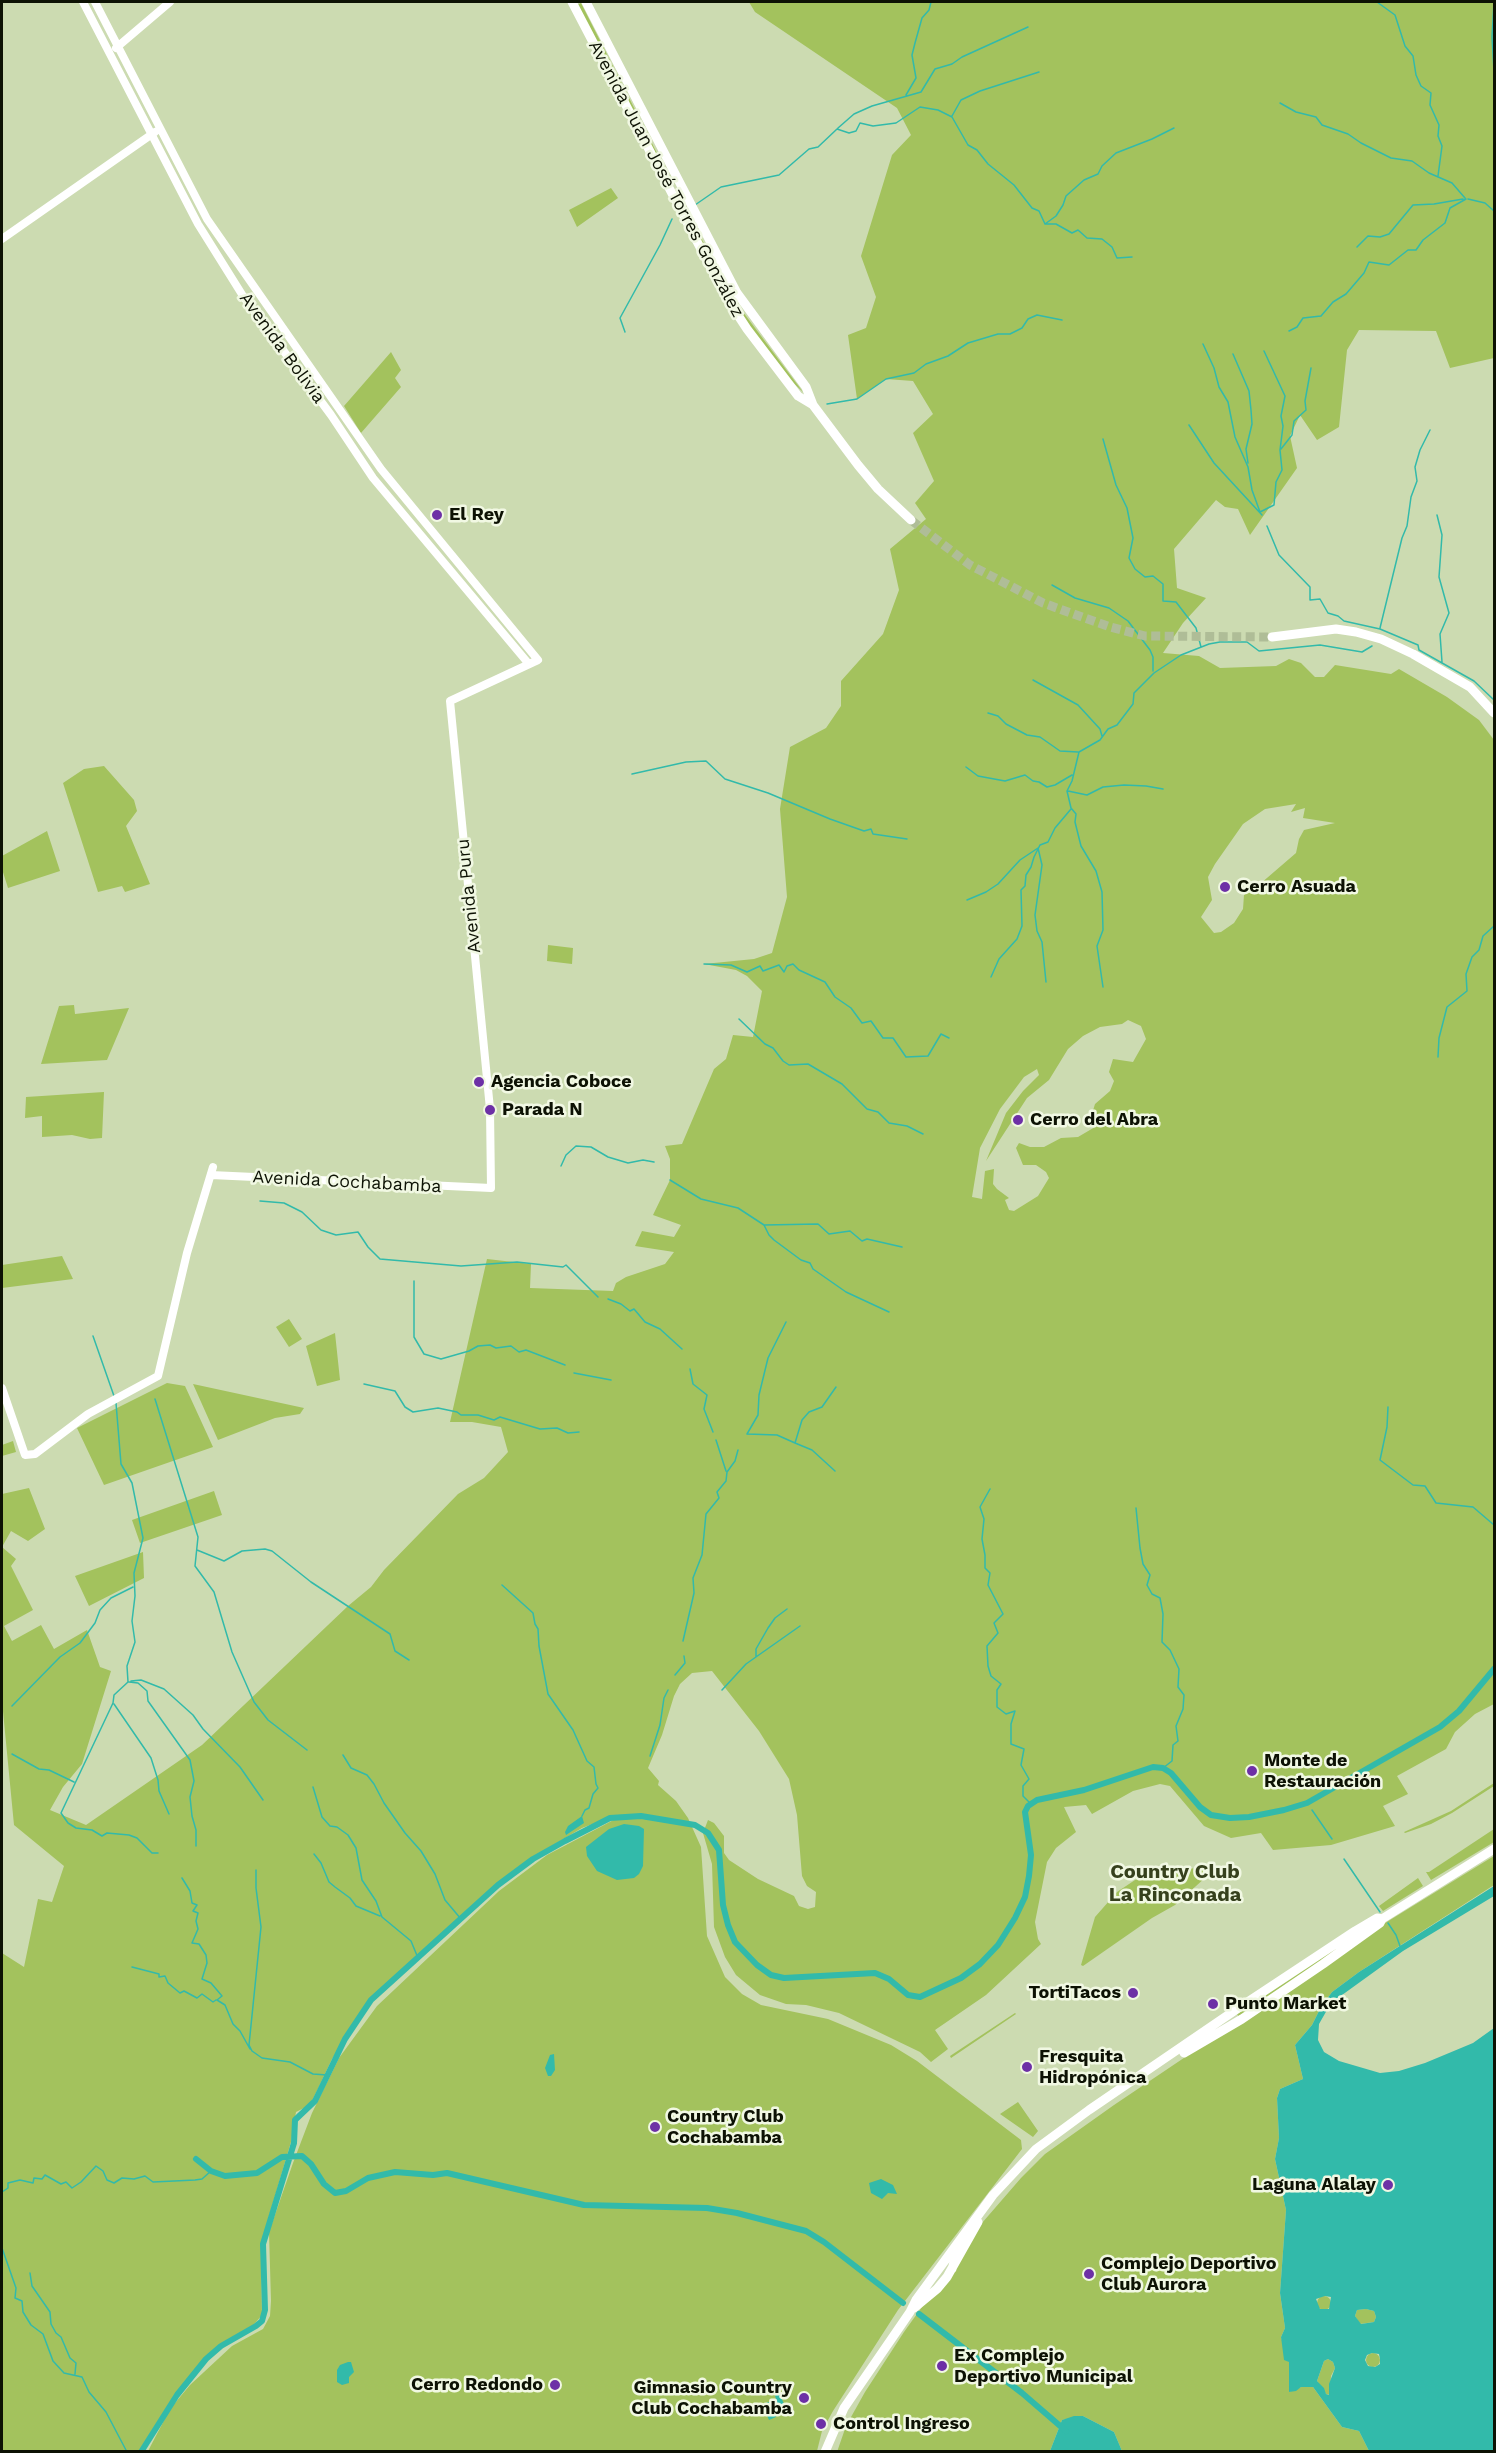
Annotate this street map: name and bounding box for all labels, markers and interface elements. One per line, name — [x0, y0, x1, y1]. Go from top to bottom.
street label: Avenida Juan José Torres González — [584, 37, 748, 321]
street label: Avenida Bolivia — [235, 288, 329, 408]
place label: El Rey — [449, 504, 504, 526]
marker: El Rey — [430, 508, 444, 522]
street label: Avenida Puru — [452, 838, 486, 954]
place label: Cerro Asuada — [1237, 876, 1356, 898]
marker: Cerro Asuada — [1218, 880, 1232, 894]
place label: Agencia Coboce — [491, 1071, 632, 1093]
marker: Agencia Coboce — [472, 1075, 486, 1089]
place label: Parada N — [502, 1099, 583, 1121]
marker: Parada N — [483, 1103, 497, 1117]
place label: Cerro del Abra — [1030, 1109, 1158, 1131]
marker: Cerro del Abra — [1011, 1113, 1025, 1127]
street label: Avenida Cochabamba — [252, 1166, 442, 1198]
place label: Monte de Restauración — [1264, 1750, 1381, 1792]
marker: Monte de Restauración — [1245, 1764, 1259, 1778]
district label: Country Club La Rinconada — [1109, 1860, 1241, 1907]
place label: TortiTacos — [1029, 1982, 1121, 2004]
marker: TortiTacos — [1126, 1986, 1140, 2000]
place label: Punto Market — [1225, 1993, 1346, 2015]
marker: Punto Market — [1206, 1997, 1220, 2011]
place label: Fresquita Hidropónica — [1039, 2046, 1146, 2088]
marker: Fresquita Hidropónica — [1020, 2060, 1034, 2074]
place label: Country Club Cochabamba — [667, 2106, 784, 2148]
marker: Country Club Cochabamba — [648, 2120, 662, 2134]
place label: Laguna Alalay — [1252, 2174, 1376, 2196]
marker: Laguna Alalay — [1381, 2178, 1395, 2192]
place label: Complejo Deportivo Club Aurora — [1101, 2253, 1276, 2296]
marker: Complejo Deportivo Club Aurora — [1082, 2267, 1096, 2281]
place label: Ex Complejo Deportivo Municipal — [954, 2345, 1133, 2388]
marker: Ex Complejo Deportivo Municipal — [935, 2359, 949, 2373]
place label: Cerro Redondo — [411, 2374, 543, 2396]
place label: Gimnasio Country Club Cochabamba — [631, 2377, 792, 2420]
marker: Cerro Redondo — [548, 2378, 562, 2392]
marker: Gimnasio Country Club Cochabamba — [797, 2391, 811, 2405]
place label: Control Ingreso — [833, 2413, 970, 2435]
marker: Control Ingreso — [814, 2417, 828, 2431]

